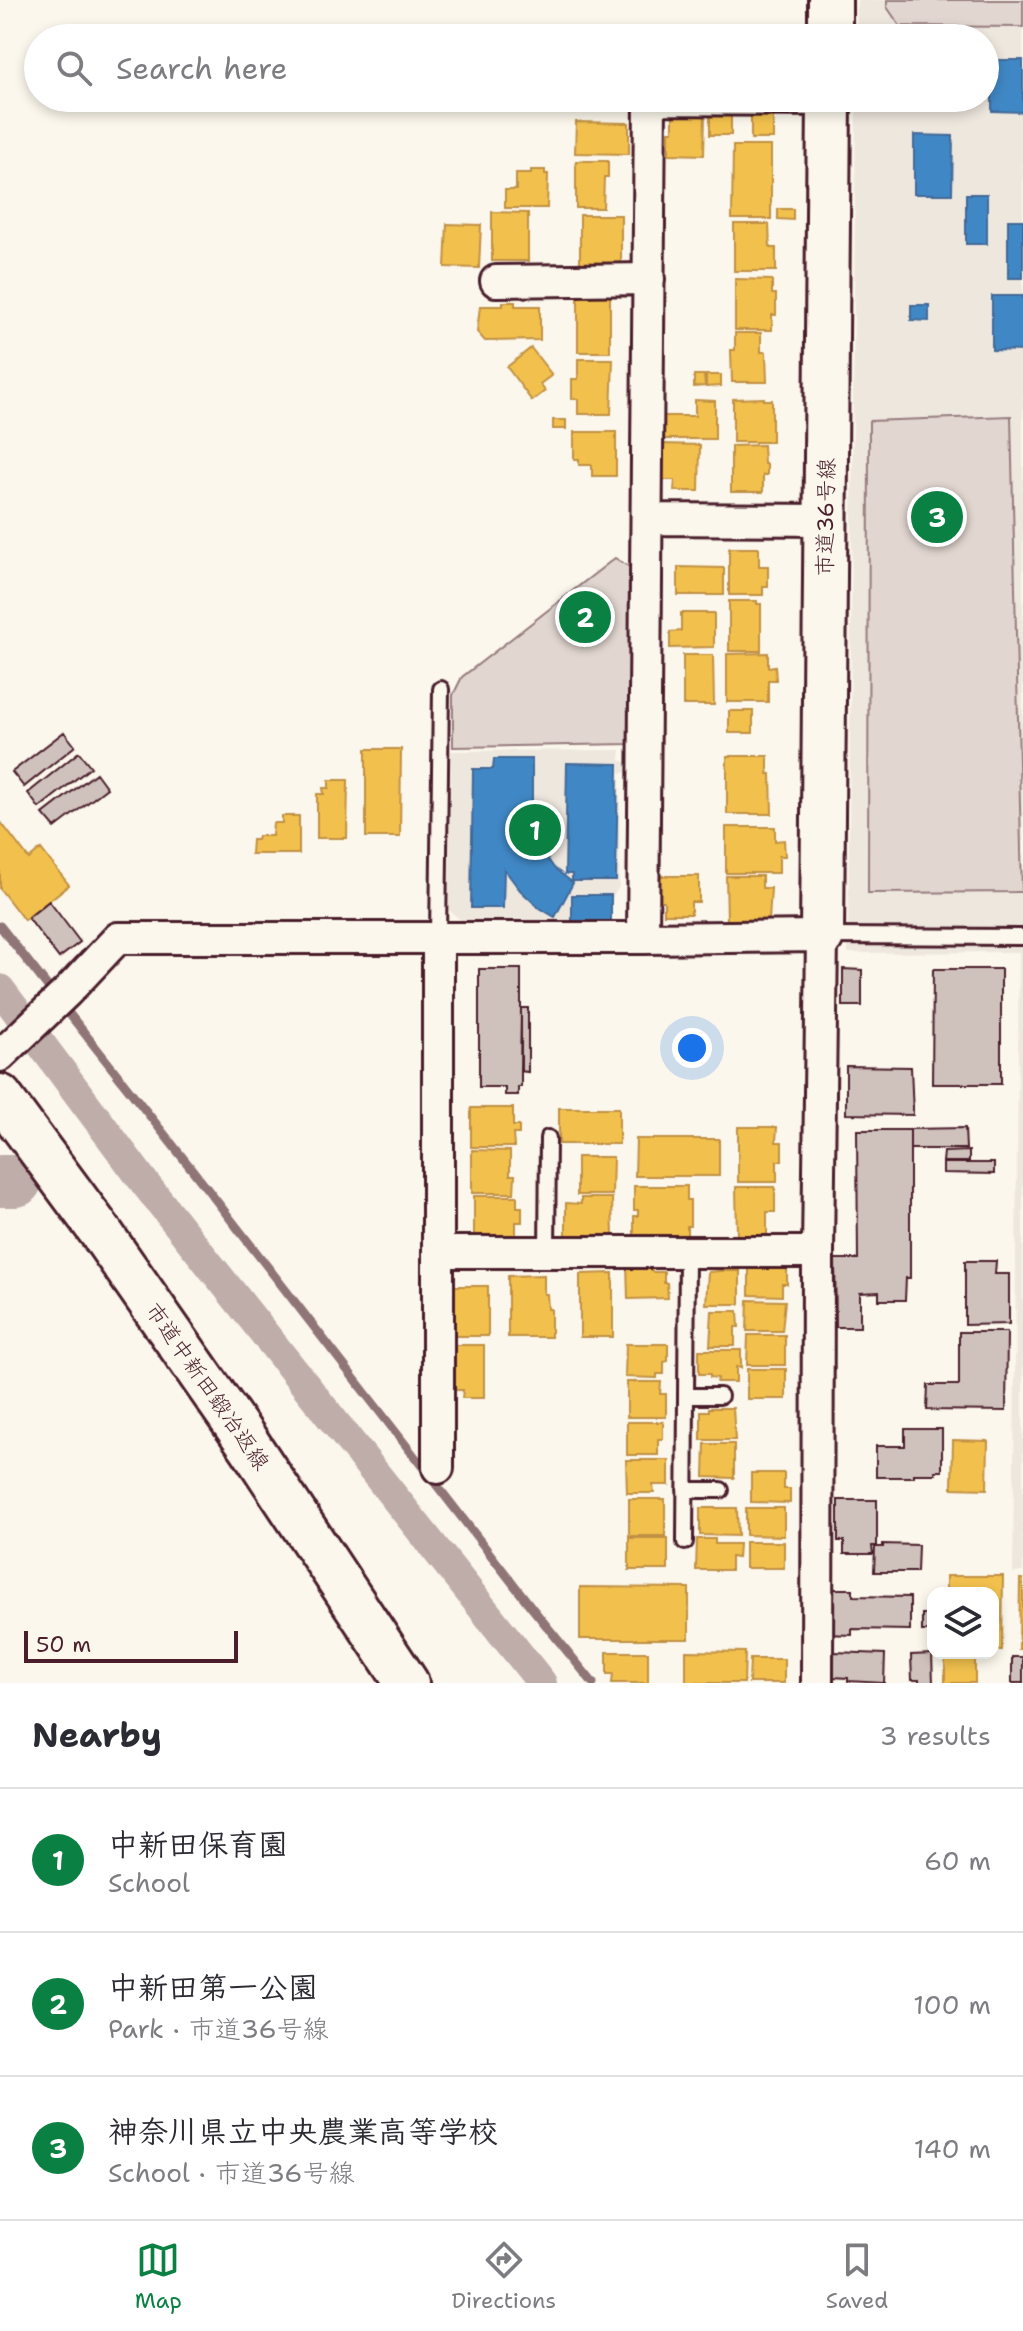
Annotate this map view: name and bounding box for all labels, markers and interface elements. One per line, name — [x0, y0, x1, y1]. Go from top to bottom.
search box — [24, 24, 999, 112]
icon: search — [52, 46, 96, 90]
text: Search here — [116, 48, 287, 89]
street label: 市道36号線 — [810, 458, 841, 576]
pin: 3 — [911, 487, 963, 547]
pin: 2 — [559, 587, 611, 647]
pin: 1 — [509, 800, 561, 860]
your location — [672, 1028, 712, 1068]
street label: 市道中新田鍛冶返線 — [139, 1297, 276, 1476]
map controls — [927, 1587, 999, 1659]
button: layers — [927, 1587, 999, 1659]
scale bar — [24, 1627, 238, 1663]
text: 50 m — [36, 1630, 91, 1659]
text: Nearby — [32, 1712, 162, 1758]
text: 3 results — [879, 1718, 991, 1753]
text: 中新田保育園 — [108, 1824, 288, 1865]
text: 1 — [52, 1843, 64, 1878]
text: 60 m — [924, 1843, 991, 1878]
text: School — [108, 1865, 190, 1900]
text: 中新田第一公園 — [108, 1967, 318, 2008]
text: 2 — [49, 1987, 67, 2022]
text: 100 m — [913, 1987, 991, 2022]
text: Park · 市道36号線 — [108, 2011, 329, 2046]
text: 神奈川県立中央農業高等学校 — [108, 2111, 498, 2152]
text: 3 — [49, 2131, 67, 2166]
text: 140 m — [914, 2131, 991, 2166]
text: School · 市道36号線 — [108, 2155, 355, 2190]
tab: Map — [135, 2238, 182, 2315]
tab: Directions — [451, 2238, 556, 2315]
tab: Saved — [826, 2238, 888, 2315]

